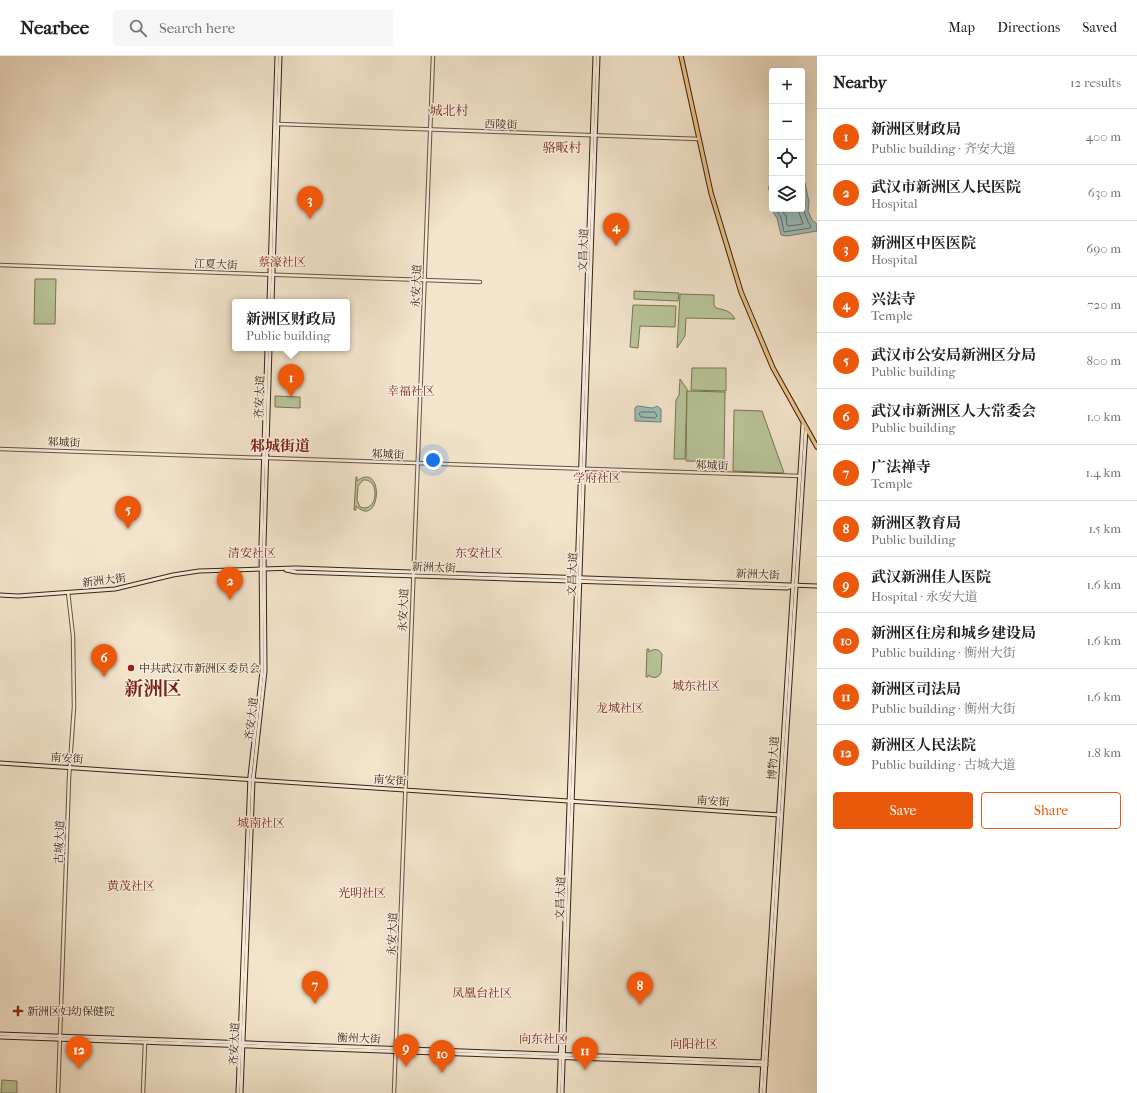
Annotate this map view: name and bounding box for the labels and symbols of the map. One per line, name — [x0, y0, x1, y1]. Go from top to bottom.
district label: 城北村 — [429, 103, 469, 118]
street label: 西陵街 — [484, 117, 518, 132]
district label: 骆畈村 — [542, 140, 582, 155]
pin: 3 — [297, 186, 323, 219]
pin: 4 — [603, 213, 629, 246]
street label: 文昌大道 — [576, 228, 591, 272]
district label: 蔡濠社区 — [258, 255, 306, 269]
street label: 江夏大街 — [194, 257, 238, 272]
street label: 永安大道 — [409, 264, 424, 308]
pin: 1 — [278, 364, 304, 397]
street label: 齐安大道 — [252, 375, 267, 419]
district label: 幸福社区 — [387, 384, 435, 398]
street label: 邾城街 — [47, 435, 81, 450]
district label: 邾城街道 — [250, 437, 310, 455]
street label: 邾城街 — [371, 447, 405, 462]
your location — [423, 450, 443, 470]
street label: 邾城街 — [695, 458, 729, 473]
district label: 学府社区 — [573, 471, 621, 485]
pin: 5 — [115, 496, 141, 529]
district label: 清安社区 — [228, 546, 276, 560]
district label: 东安社区 — [455, 546, 503, 560]
street label: 文昌大道 — [565, 552, 580, 596]
street label: 新洲大街 — [412, 560, 456, 575]
pin: 2 — [217, 567, 243, 600]
street label: 新洲大街 — [736, 567, 780, 582]
street label: 新洲大街 — [81, 571, 127, 590]
street label: 永安大道 — [396, 588, 411, 632]
pin: 6 — [91, 644, 117, 677]
place label: 中共武汉市新洲区委员会 — [139, 662, 260, 675]
marker: 中共武汉市新洲区委员会 — [126, 663, 136, 673]
district label: 新洲区 — [124, 678, 182, 700]
district label: 城东社区 — [672, 679, 720, 693]
street label: 齐安大道 — [242, 696, 261, 742]
district label: 龙城社区 — [596, 701, 644, 715]
street label: 博物大道 — [765, 736, 782, 780]
street label: 南安街 — [50, 751, 84, 766]
street label: 南安街 — [373, 773, 407, 788]
street label: 南安街 — [696, 794, 730, 809]
district label: 城南社区 — [237, 816, 285, 830]
street label: 古城大道 — [52, 820, 67, 864]
street label: 文昌大道 — [553, 876, 568, 920]
district label: 黄茂社区 — [107, 879, 155, 893]
district label: 光明社区 — [338, 886, 386, 900]
street label: 永安大道 — [385, 912, 400, 956]
pin: 7 — [302, 971, 328, 1004]
pin: 8 — [627, 972, 653, 1005]
district label: 凤凰台社区 — [452, 986, 512, 1000]
marker: 新洲区妇幼保健院 — [12, 1005, 24, 1017]
place label: 新洲区妇幼保健院 — [27, 1005, 115, 1018]
street label: 齐安大道 — [227, 1022, 242, 1066]
street label: 衡州大街 — [337, 1031, 381, 1046]
district label: 向东社区 — [519, 1032, 567, 1046]
pin: 9 — [393, 1034, 419, 1067]
pin: 12 — [66, 1036, 92, 1069]
pin: 11 — [572, 1037, 598, 1070]
district label: 向阳社区 — [670, 1037, 718, 1051]
pin: 10 — [429, 1040, 455, 1073]

